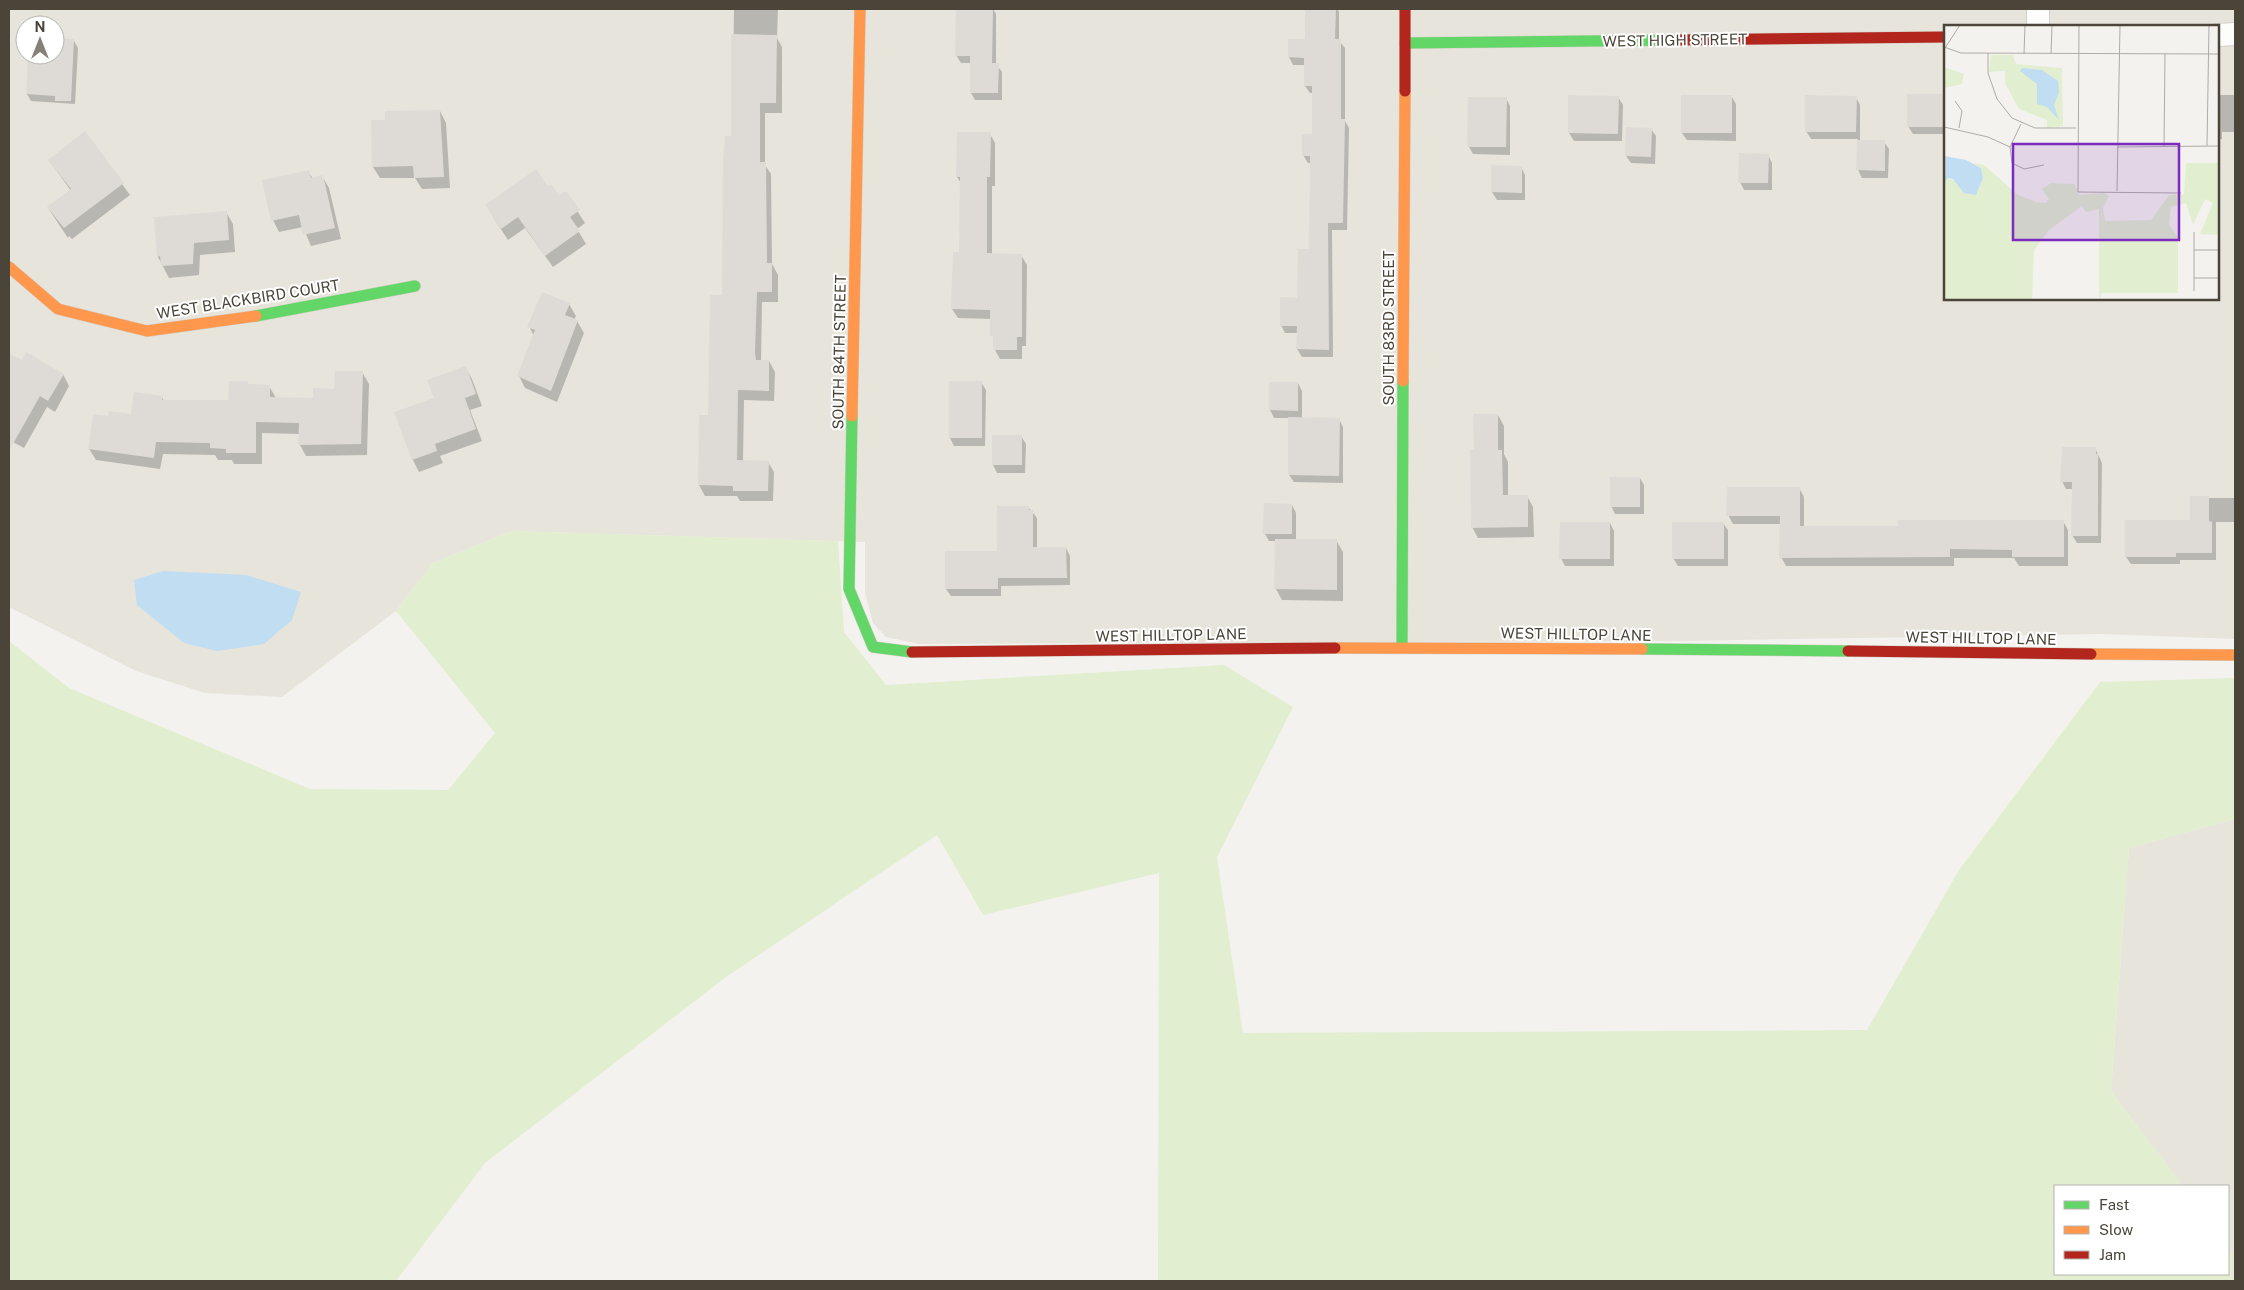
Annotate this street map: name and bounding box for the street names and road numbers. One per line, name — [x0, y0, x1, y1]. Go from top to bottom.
street label: WEST HIGH STREET — [1603, 30, 1748, 50]
street label: SOUTH 83RD STREET — [1380, 250, 1397, 406]
street label: SOUTH 84TH STREET — [829, 274, 849, 430]
street label: WEST BLACKBIRD COURT — [155, 276, 341, 322]
street label: WEST HILLTOP LANE — [1500, 624, 1652, 644]
street label: WEST HILLTOP LANE — [1095, 625, 1247, 645]
street label: WEST HILLTOP LANE — [1905, 628, 2057, 648]

